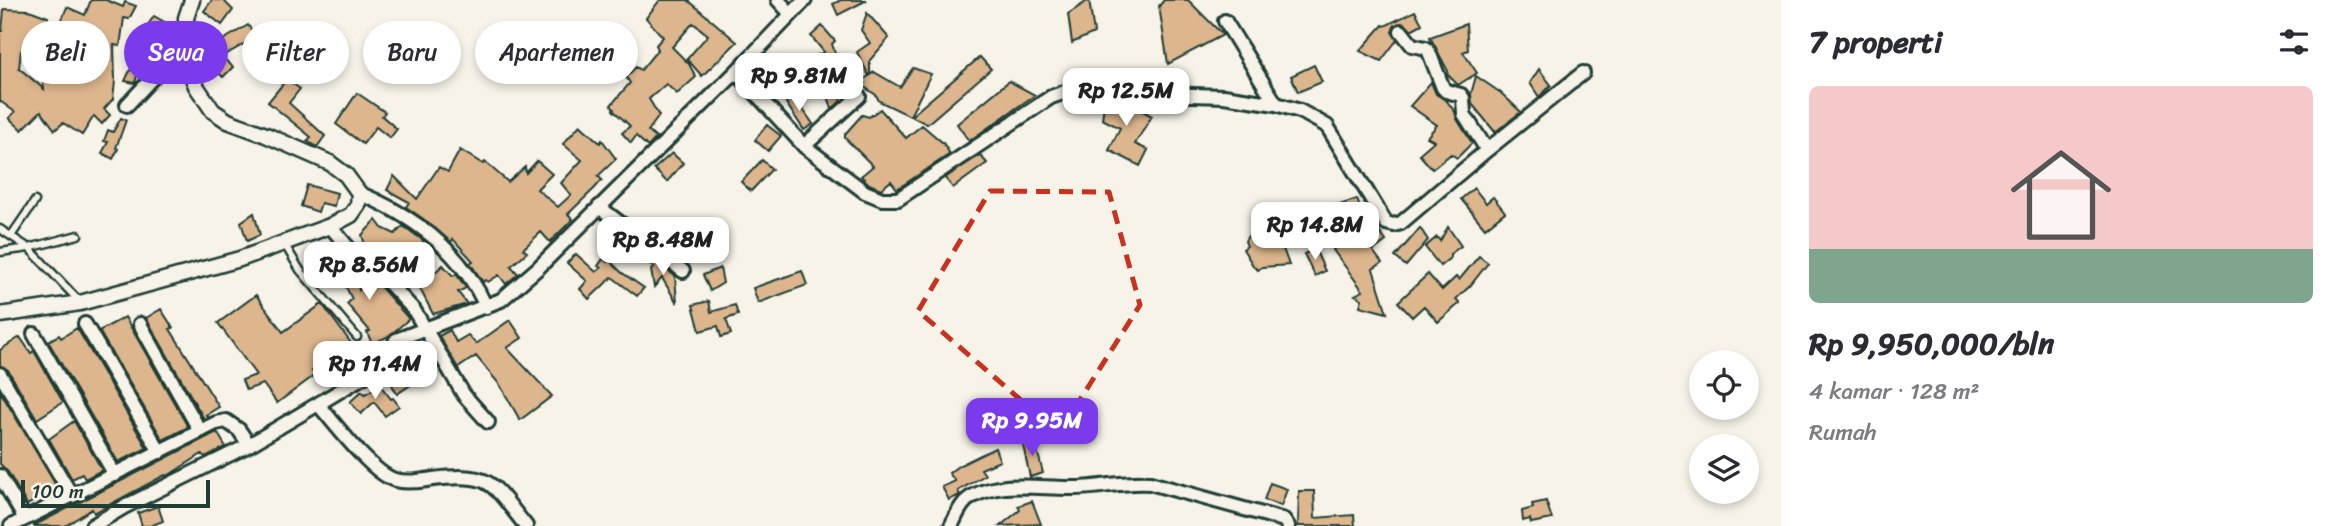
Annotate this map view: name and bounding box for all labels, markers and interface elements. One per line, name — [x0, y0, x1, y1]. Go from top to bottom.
text: 7 properti — [1809, 15, 1942, 69]
chip: Beli — [21, 21, 110, 84]
chip: Sewa — [124, 21, 228, 84]
chip: Filter — [242, 21, 349, 84]
chip: Baru — [363, 21, 461, 84]
chip: Apartemen — [475, 21, 638, 84]
icon: filters — [2275, 23, 2313, 61]
pin: Rp 9.81M — [727, 54, 871, 113]
text: Rp 9.81M — [751, 55, 847, 96]
pin: Rp 12.5M — [1054, 68, 1198, 128]
text: Rp 12.5M — [1079, 70, 1174, 111]
icon: home — [1998, 132, 2124, 258]
pin: Rp 14.8M — [1243, 202, 1387, 262]
text: Rp 14.8M — [1267, 204, 1363, 245]
pin: Rp 8.48M — [591, 218, 735, 277]
text: Rp 8.48M — [613, 219, 713, 260]
pin: Rp 8.56M — [297, 243, 441, 302]
text: Rp 8.56M — [320, 244, 418, 285]
text: Rp 9,950,000/bln — [1809, 317, 2054, 371]
pin: Rp 11.4M — [303, 342, 447, 401]
text: Rp 11.4M — [329, 343, 421, 384]
map controls — [1689, 350, 1759, 504]
button: locate — [1689, 350, 1759, 420]
text: 4 kamar · 128 m² — [1809, 371, 1980, 412]
pin: Rp 9.95M — [960, 398, 1104, 458]
text: Rp 9.95M — [982, 400, 1082, 441]
text: Rumah — [1809, 412, 1877, 453]
button: layers — [1689, 434, 1759, 504]
text: 100 m — [32, 475, 84, 508]
scale bar — [21, 477, 210, 509]

